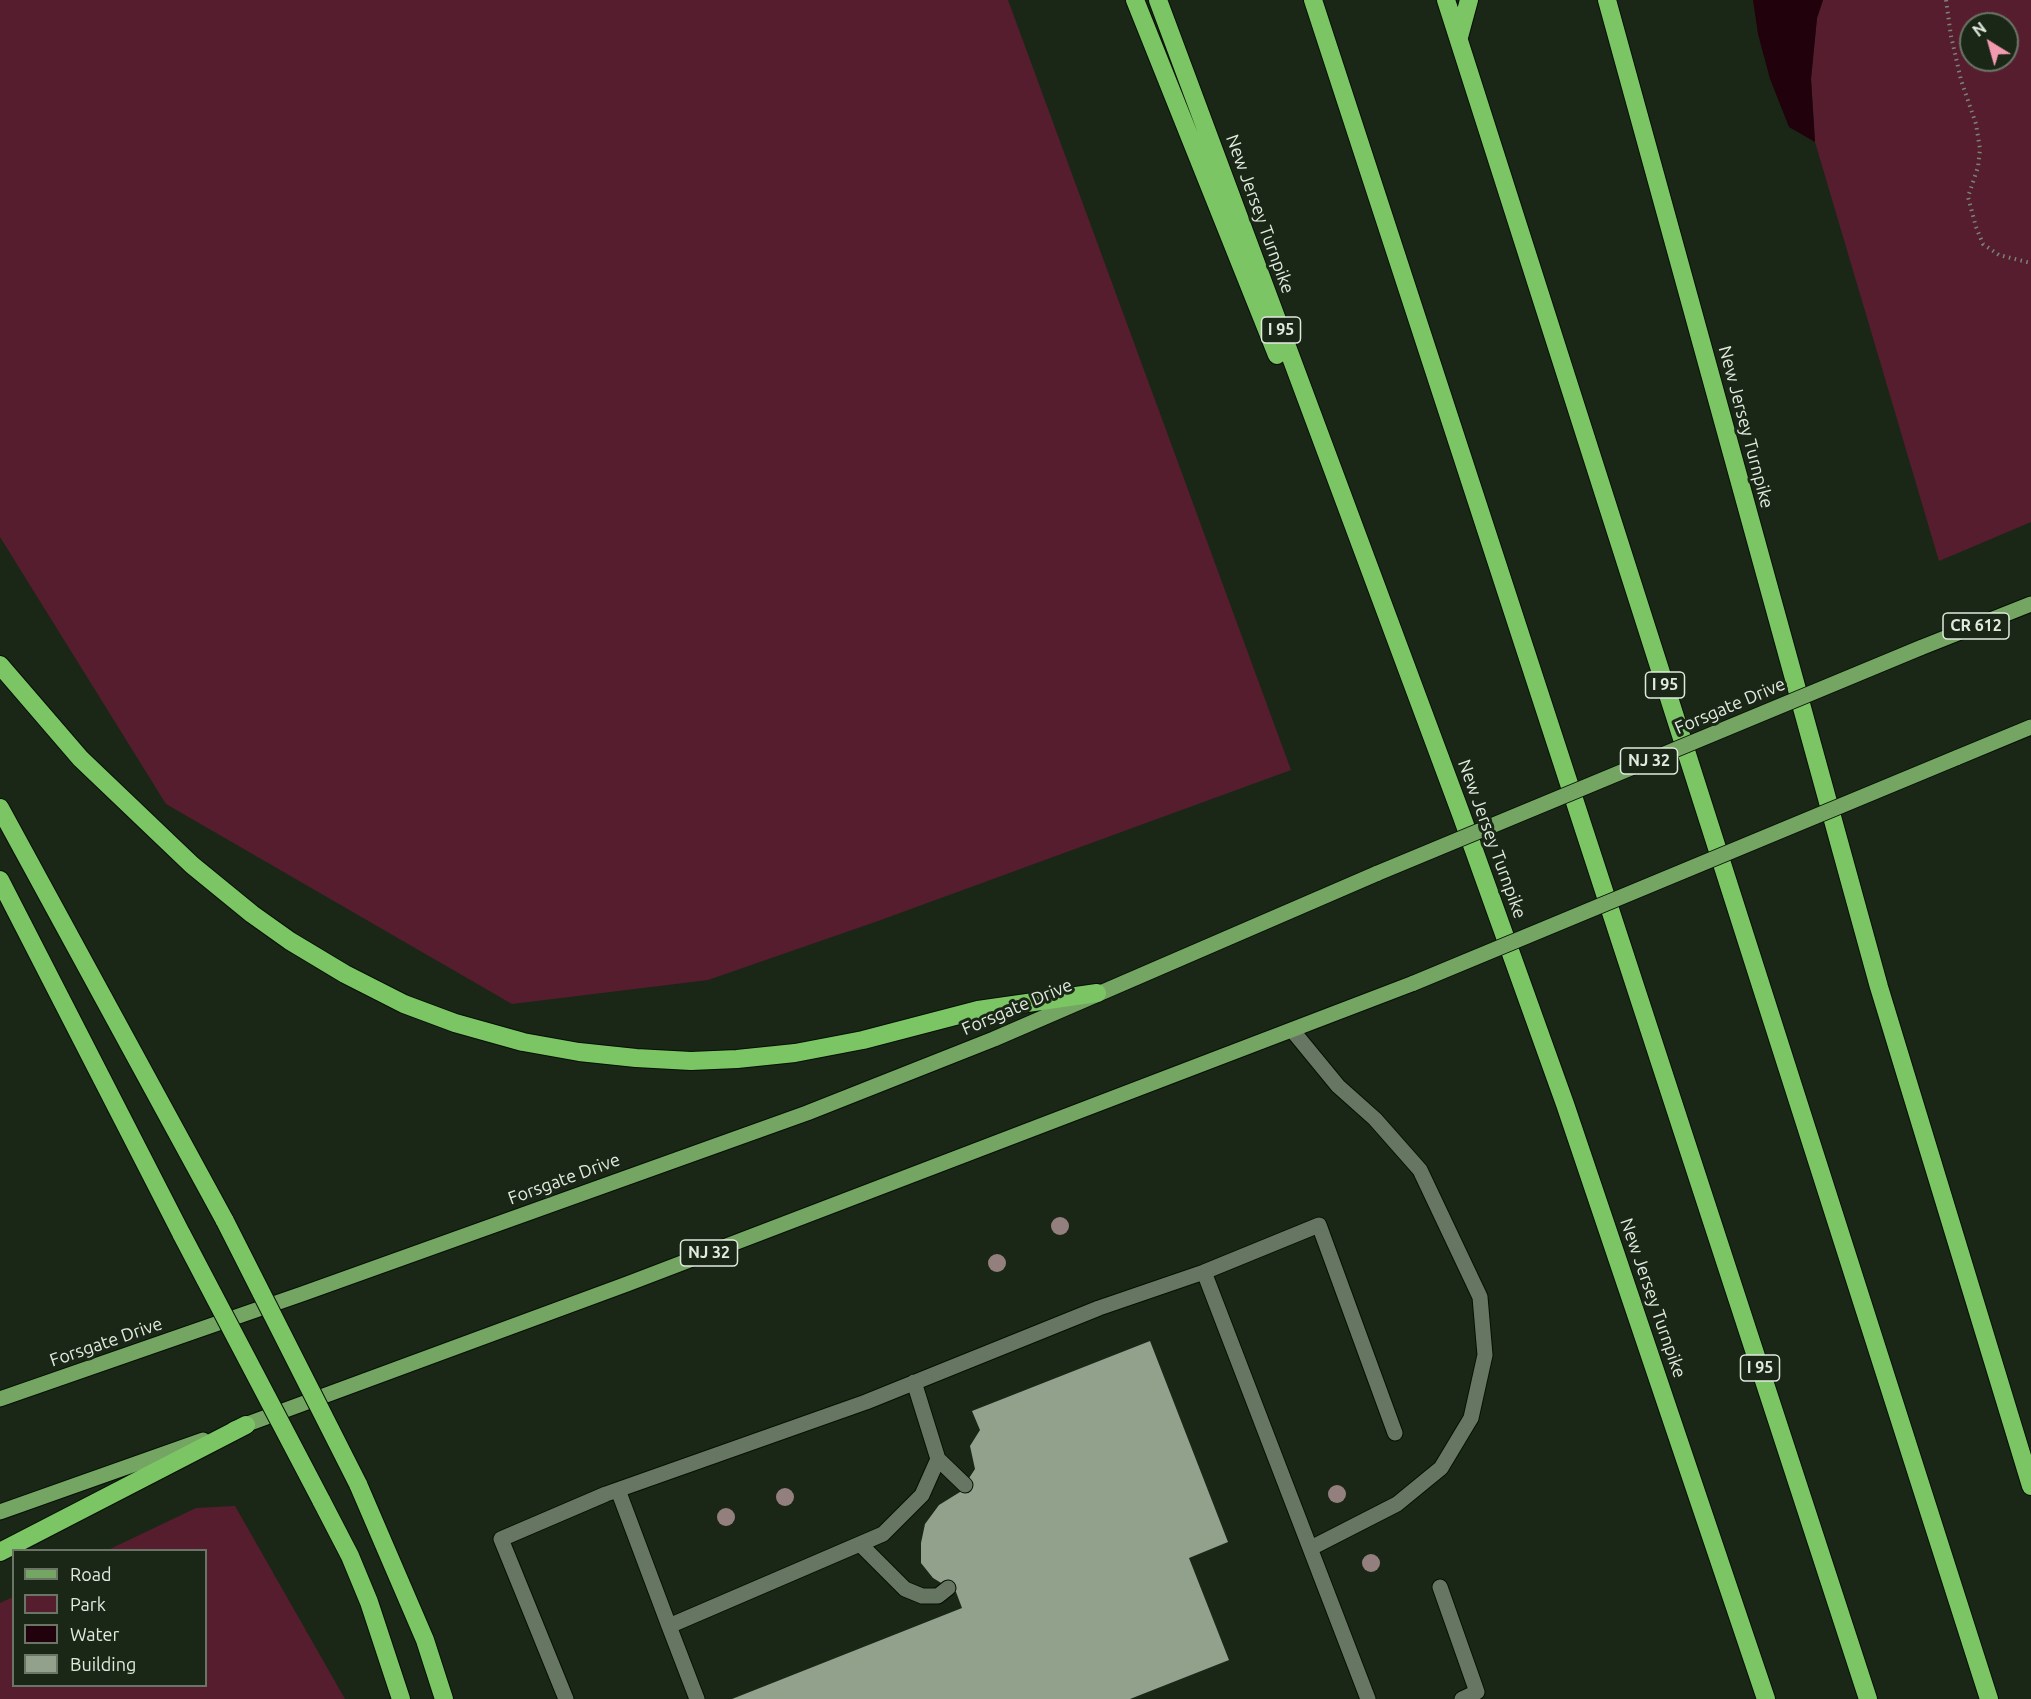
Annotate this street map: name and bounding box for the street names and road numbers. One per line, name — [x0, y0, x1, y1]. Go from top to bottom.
street label: New Jersey Turnpike — [1221, 132, 1299, 296]
road number: I 95 — [1262, 317, 1300, 343]
street label: New Jersey Turnpike — [1714, 343, 1778, 511]
road number: CR 612 — [1943, 613, 2009, 639]
road number: I 95 — [1646, 672, 1684, 698]
street label: Forsgate Drive — [1672, 673, 1788, 739]
road number: NJ 32 — [1620, 748, 1678, 774]
street label: New Jersey Turnpike — [1453, 757, 1531, 921]
street label: Forsgate Drive — [959, 974, 1075, 1040]
street label: Forsgate Drive — [505, 1149, 623, 1209]
street label: New Jersey Turnpike — [1616, 1215, 1690, 1381]
road number: NJ 32 — [680, 1240, 738, 1266]
street label: Forsgate Drive — [47, 1313, 165, 1371]
road number: I 95 — [1740, 1355, 1780, 1381]

